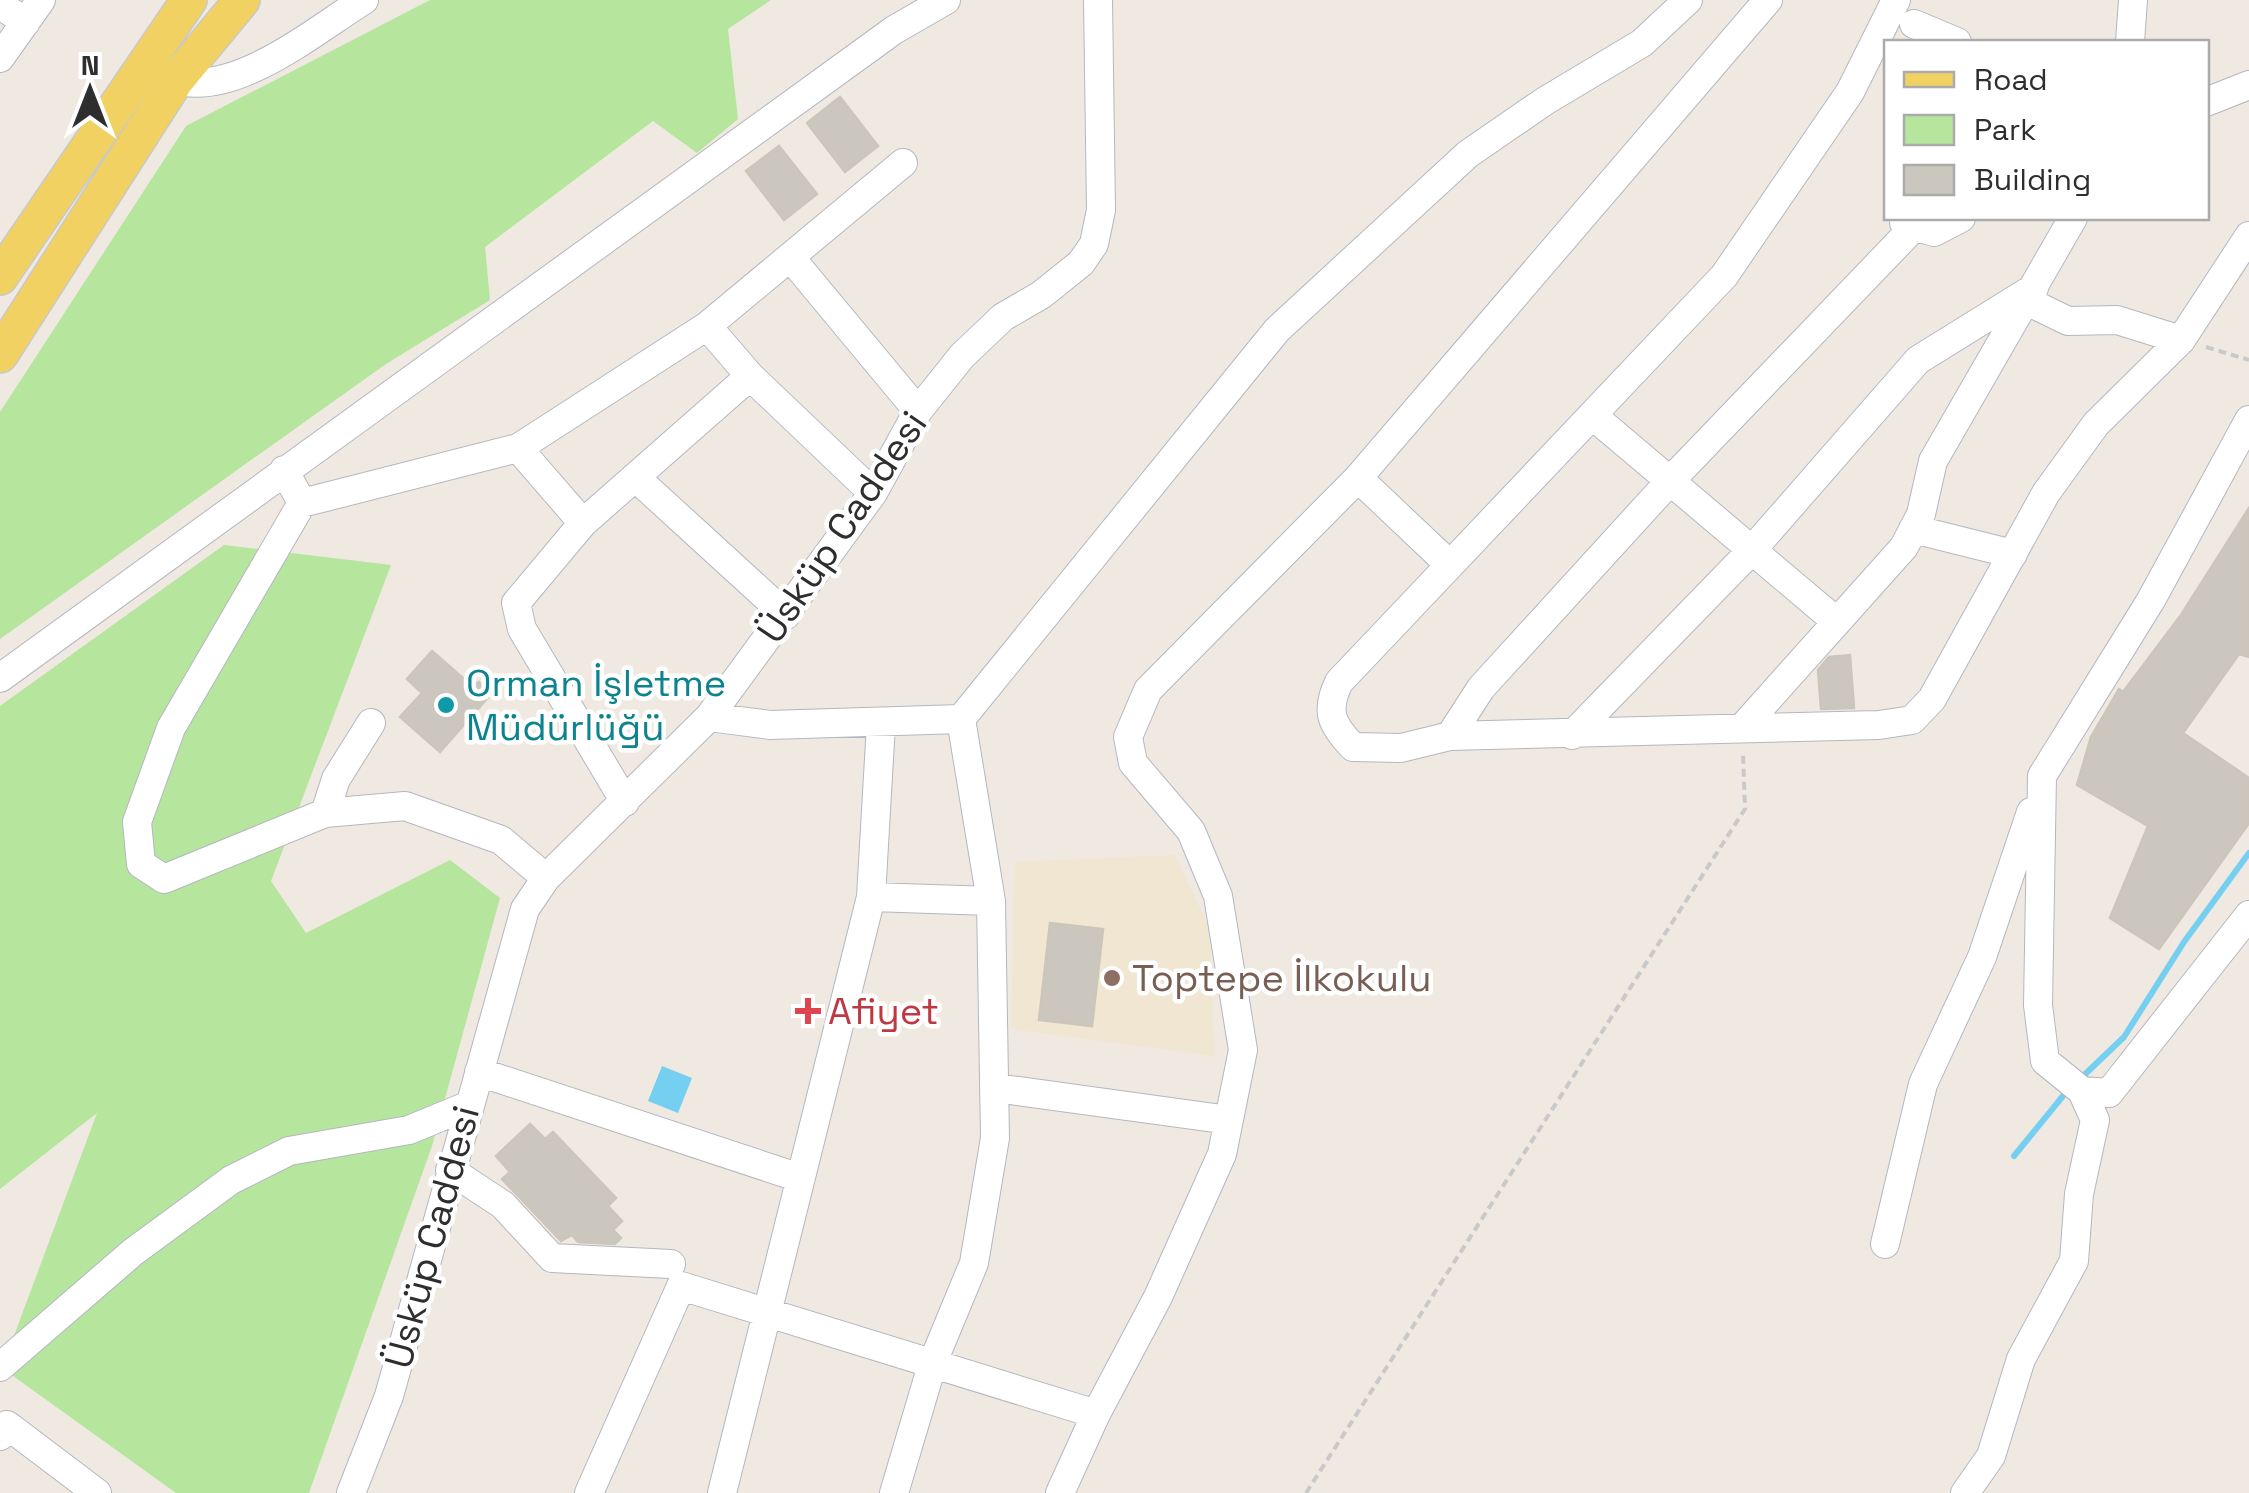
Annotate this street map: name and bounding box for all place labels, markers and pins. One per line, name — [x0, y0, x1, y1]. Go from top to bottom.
place label: Orman İşletme Müdürlüğü — [466, 659, 726, 751]
marker: Orman İşletme Müdürlüğü — [435, 694, 457, 716]
place label: Toptepe İlkokulu — [1132, 954, 1432, 1002]
marker: Toptepe İlkokulu — [1101, 967, 1123, 989]
place label: Afiyet — [828, 987, 939, 1035]
marker: Afiyet — [797, 1000, 819, 1022]

